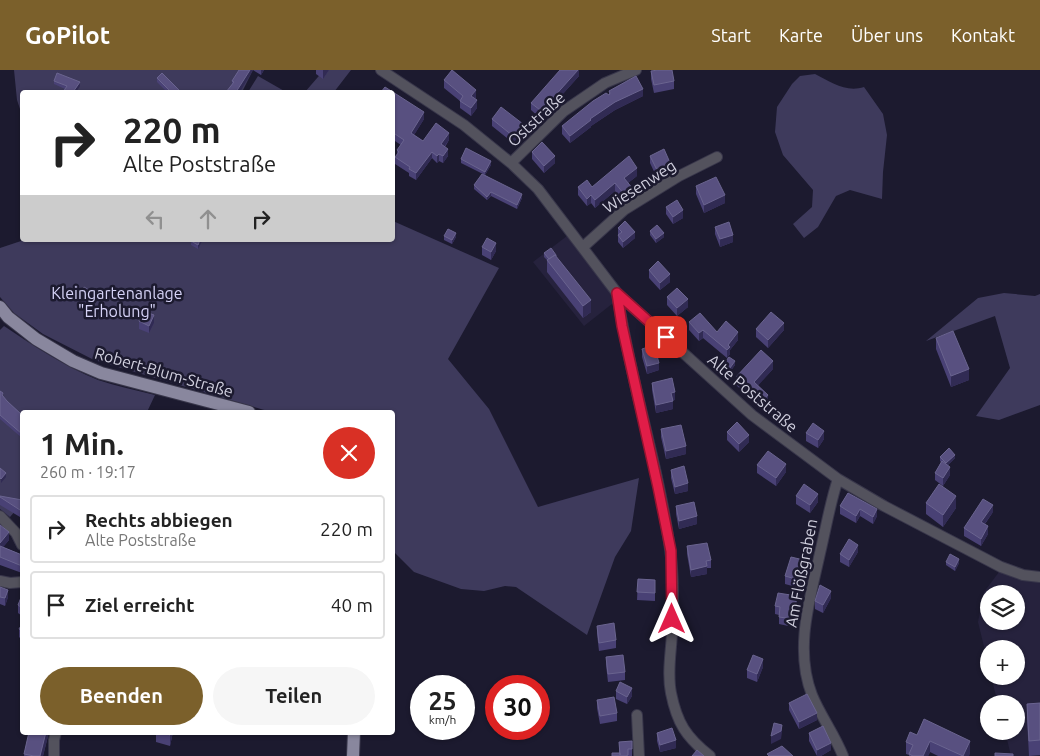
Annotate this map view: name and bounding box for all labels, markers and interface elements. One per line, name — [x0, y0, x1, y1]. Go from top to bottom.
text: GoPilot — [25, 22, 110, 49]
text: Start — [711, 25, 751, 45]
text: Karte — [779, 25, 823, 45]
text: Über uns — [851, 25, 923, 45]
text: Kontakt — [951, 25, 1015, 45]
street label: Oststraße — [504, 88, 568, 150]
icon: right — [40, 110, 105, 175]
text: 220 m — [123, 110, 221, 150]
text: Alte Poststraße — [123, 151, 276, 176]
street label: Wiesenweg — [599, 156, 679, 216]
icon: left — [141, 205, 169, 233]
icon: ahead — [194, 205, 222, 233]
icon: right — [247, 205, 275, 233]
park label: Kleingartenanlage "Erholung" — [51, 284, 183, 320]
pin — [645, 316, 687, 358]
icon: arrive — [652, 323, 680, 351]
street label: Robert-Blum-Straße — [93, 344, 235, 400]
street label: Alte Poststraße — [705, 350, 801, 436]
text: 1 Min. — [40, 427, 124, 461]
button: close — [323, 427, 375, 479]
text: 260 m · 19:17 — [40, 463, 136, 481]
text: Rechts abbiegen — [85, 509, 233, 531]
icon: right — [42, 515, 70, 543]
street label: Am Flößgraben — [782, 517, 820, 629]
text: 220 m — [320, 518, 373, 540]
text: Alte Poststraße — [85, 531, 196, 549]
map controls — [980, 585, 1025, 740]
button: layers — [980, 585, 1025, 630]
icon: arrive — [42, 591, 70, 619]
position arrow — [645, 592, 697, 644]
text: Ziel erreicht — [85, 594, 194, 616]
text: 40 m — [331, 594, 373, 616]
button: + — [980, 640, 1025, 685]
button: Beenden — [40, 667, 203, 725]
button: Teilen — [213, 667, 375, 725]
speed limit sign: 30 — [485, 675, 550, 740]
text: 25 — [428, 687, 457, 715]
button: − — [980, 695, 1025, 740]
text: km/h — [429, 713, 456, 726]

